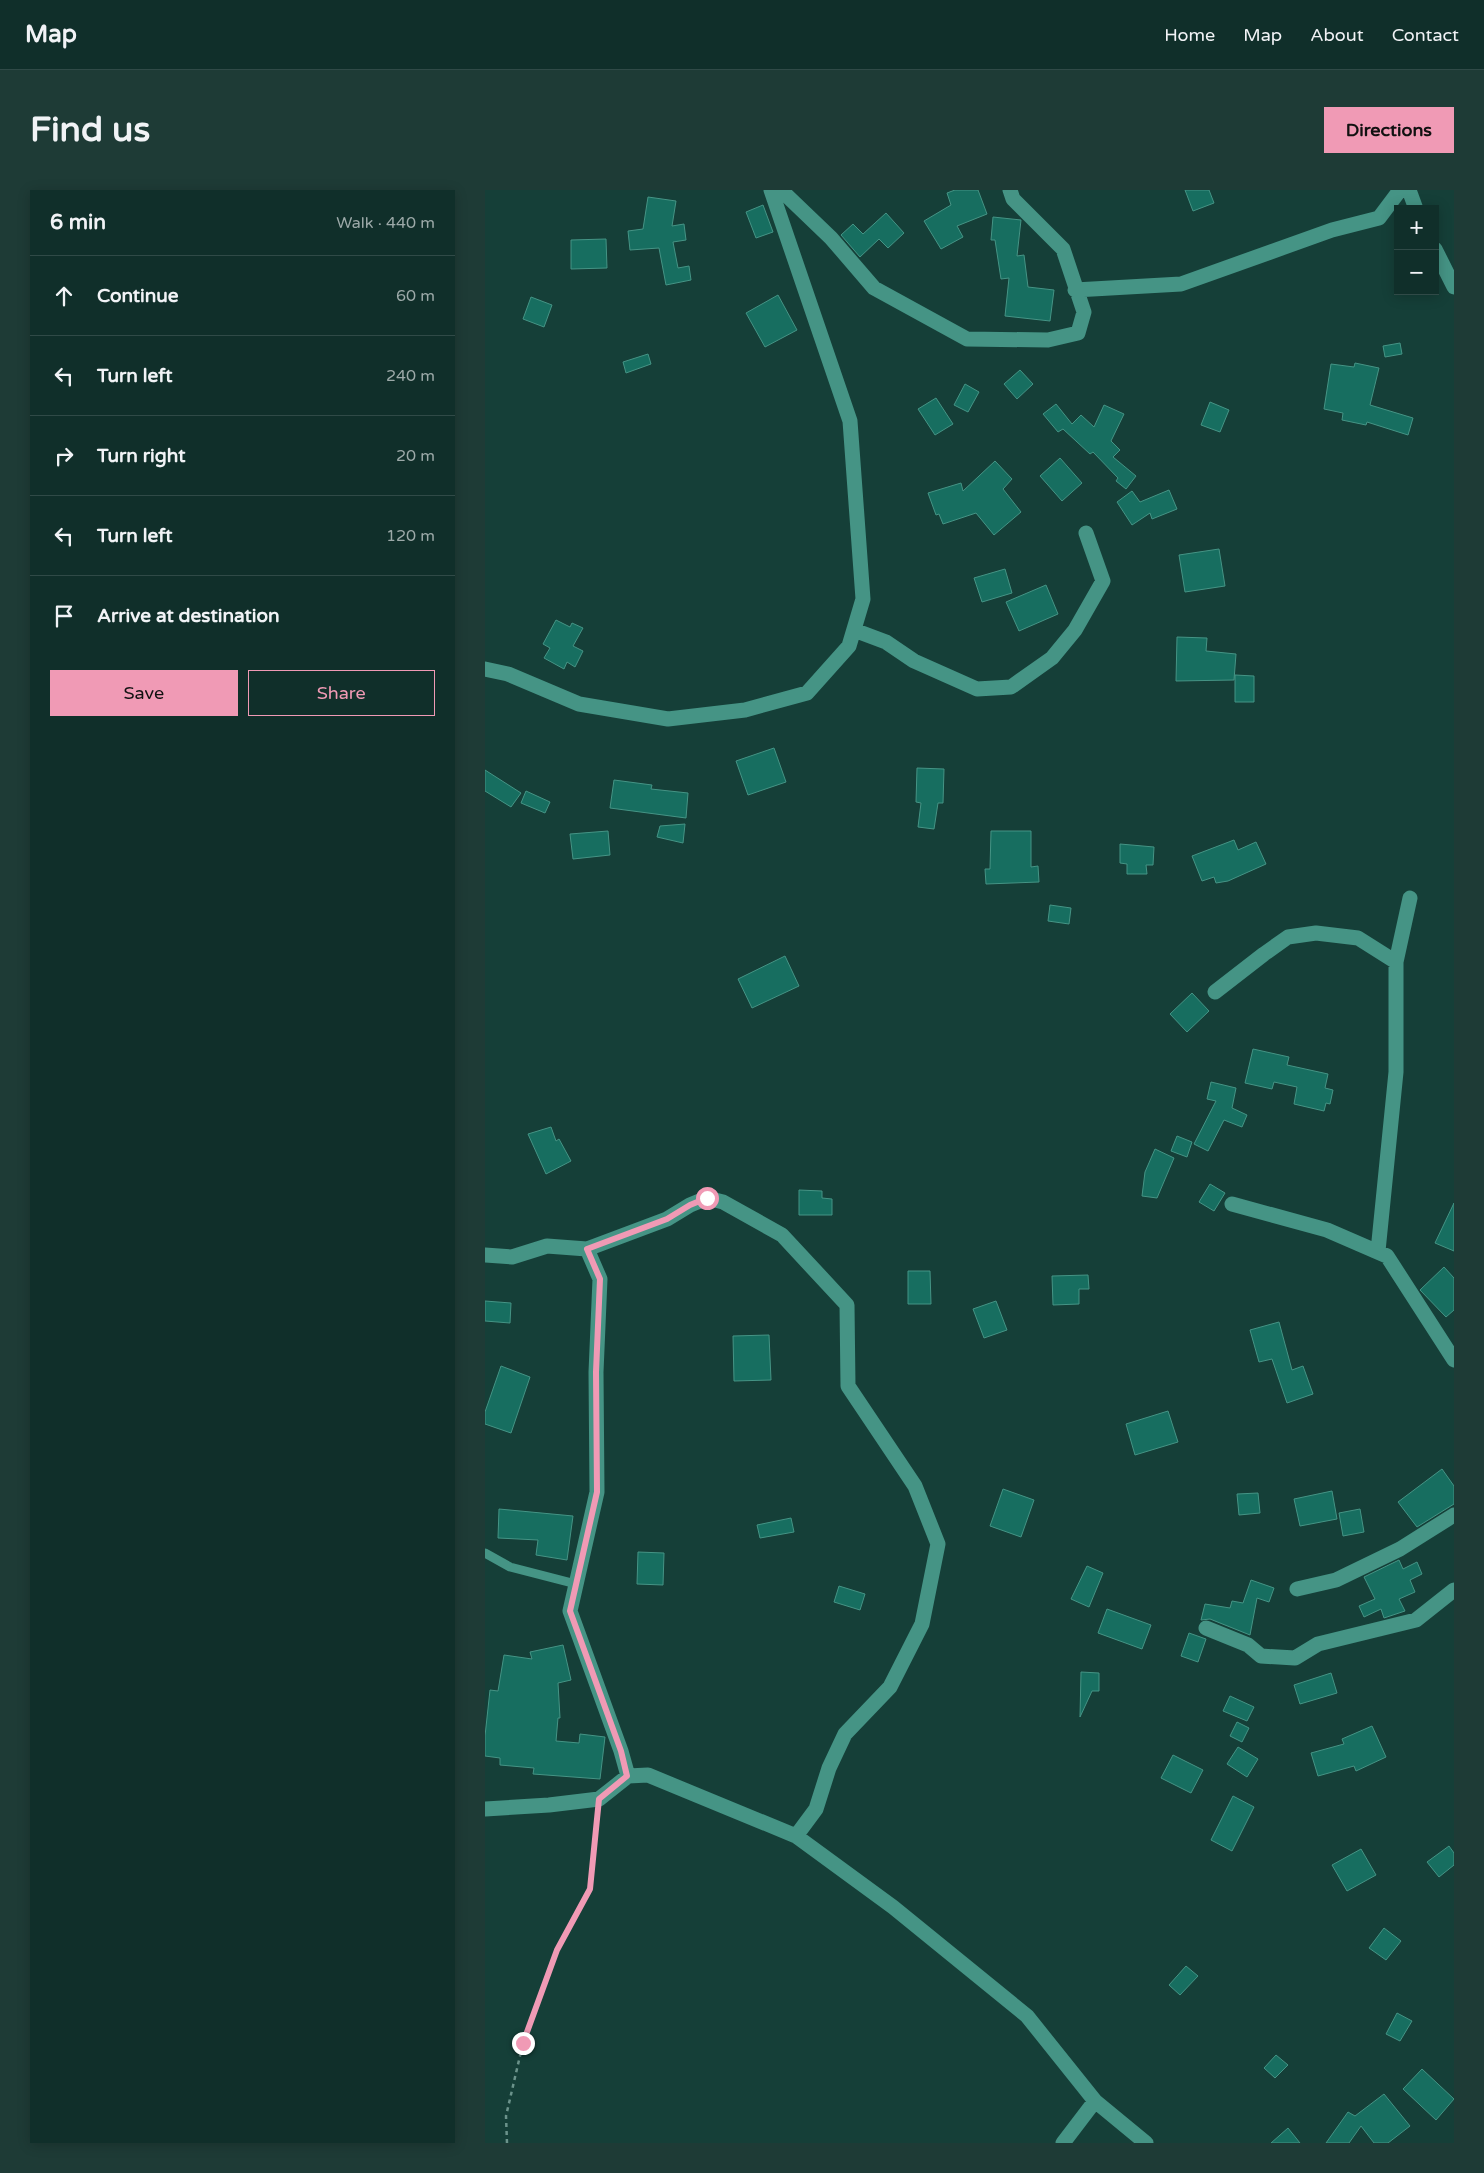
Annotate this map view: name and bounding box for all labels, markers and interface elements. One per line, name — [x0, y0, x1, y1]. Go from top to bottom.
text: Map — [25, 20, 77, 49]
text: Home — [1164, 24, 1215, 46]
text: Map — [1243, 24, 1282, 46]
text: About — [1310, 24, 1364, 46]
text: Contact — [1392, 24, 1459, 46]
button: Directions — [1324, 107, 1454, 153]
text: Find us — [30, 109, 150, 151]
map controls — [1394, 205, 1439, 295]
button: + — [1394, 205, 1439, 250]
text: 6 min — [50, 210, 106, 235]
text: Walk · 440 m — [336, 213, 435, 233]
button: − — [1394, 250, 1439, 295]
icon: ahead — [50, 282, 78, 310]
text: Continue — [97, 285, 179, 307]
text: 60 m — [396, 286, 435, 306]
icon: left — [50, 362, 78, 390]
text: Turn left — [97, 365, 173, 387]
text: 240 m — [386, 366, 435, 386]
icon: right — [50, 442, 78, 470]
text: Turn right — [97, 445, 185, 467]
text: 20 m — [396, 446, 435, 466]
icon: left — [50, 522, 78, 550]
text: Turn left — [97, 525, 173, 547]
text: 120 m — [386, 526, 435, 546]
icon: arrive — [50, 602, 78, 630]
text: Arrive at destination — [97, 605, 280, 627]
button: Save — [50, 670, 238, 716]
button: Share — [248, 670, 435, 716]
route start — [696, 1187, 719, 1210]
route end — [512, 2032, 535, 2055]

